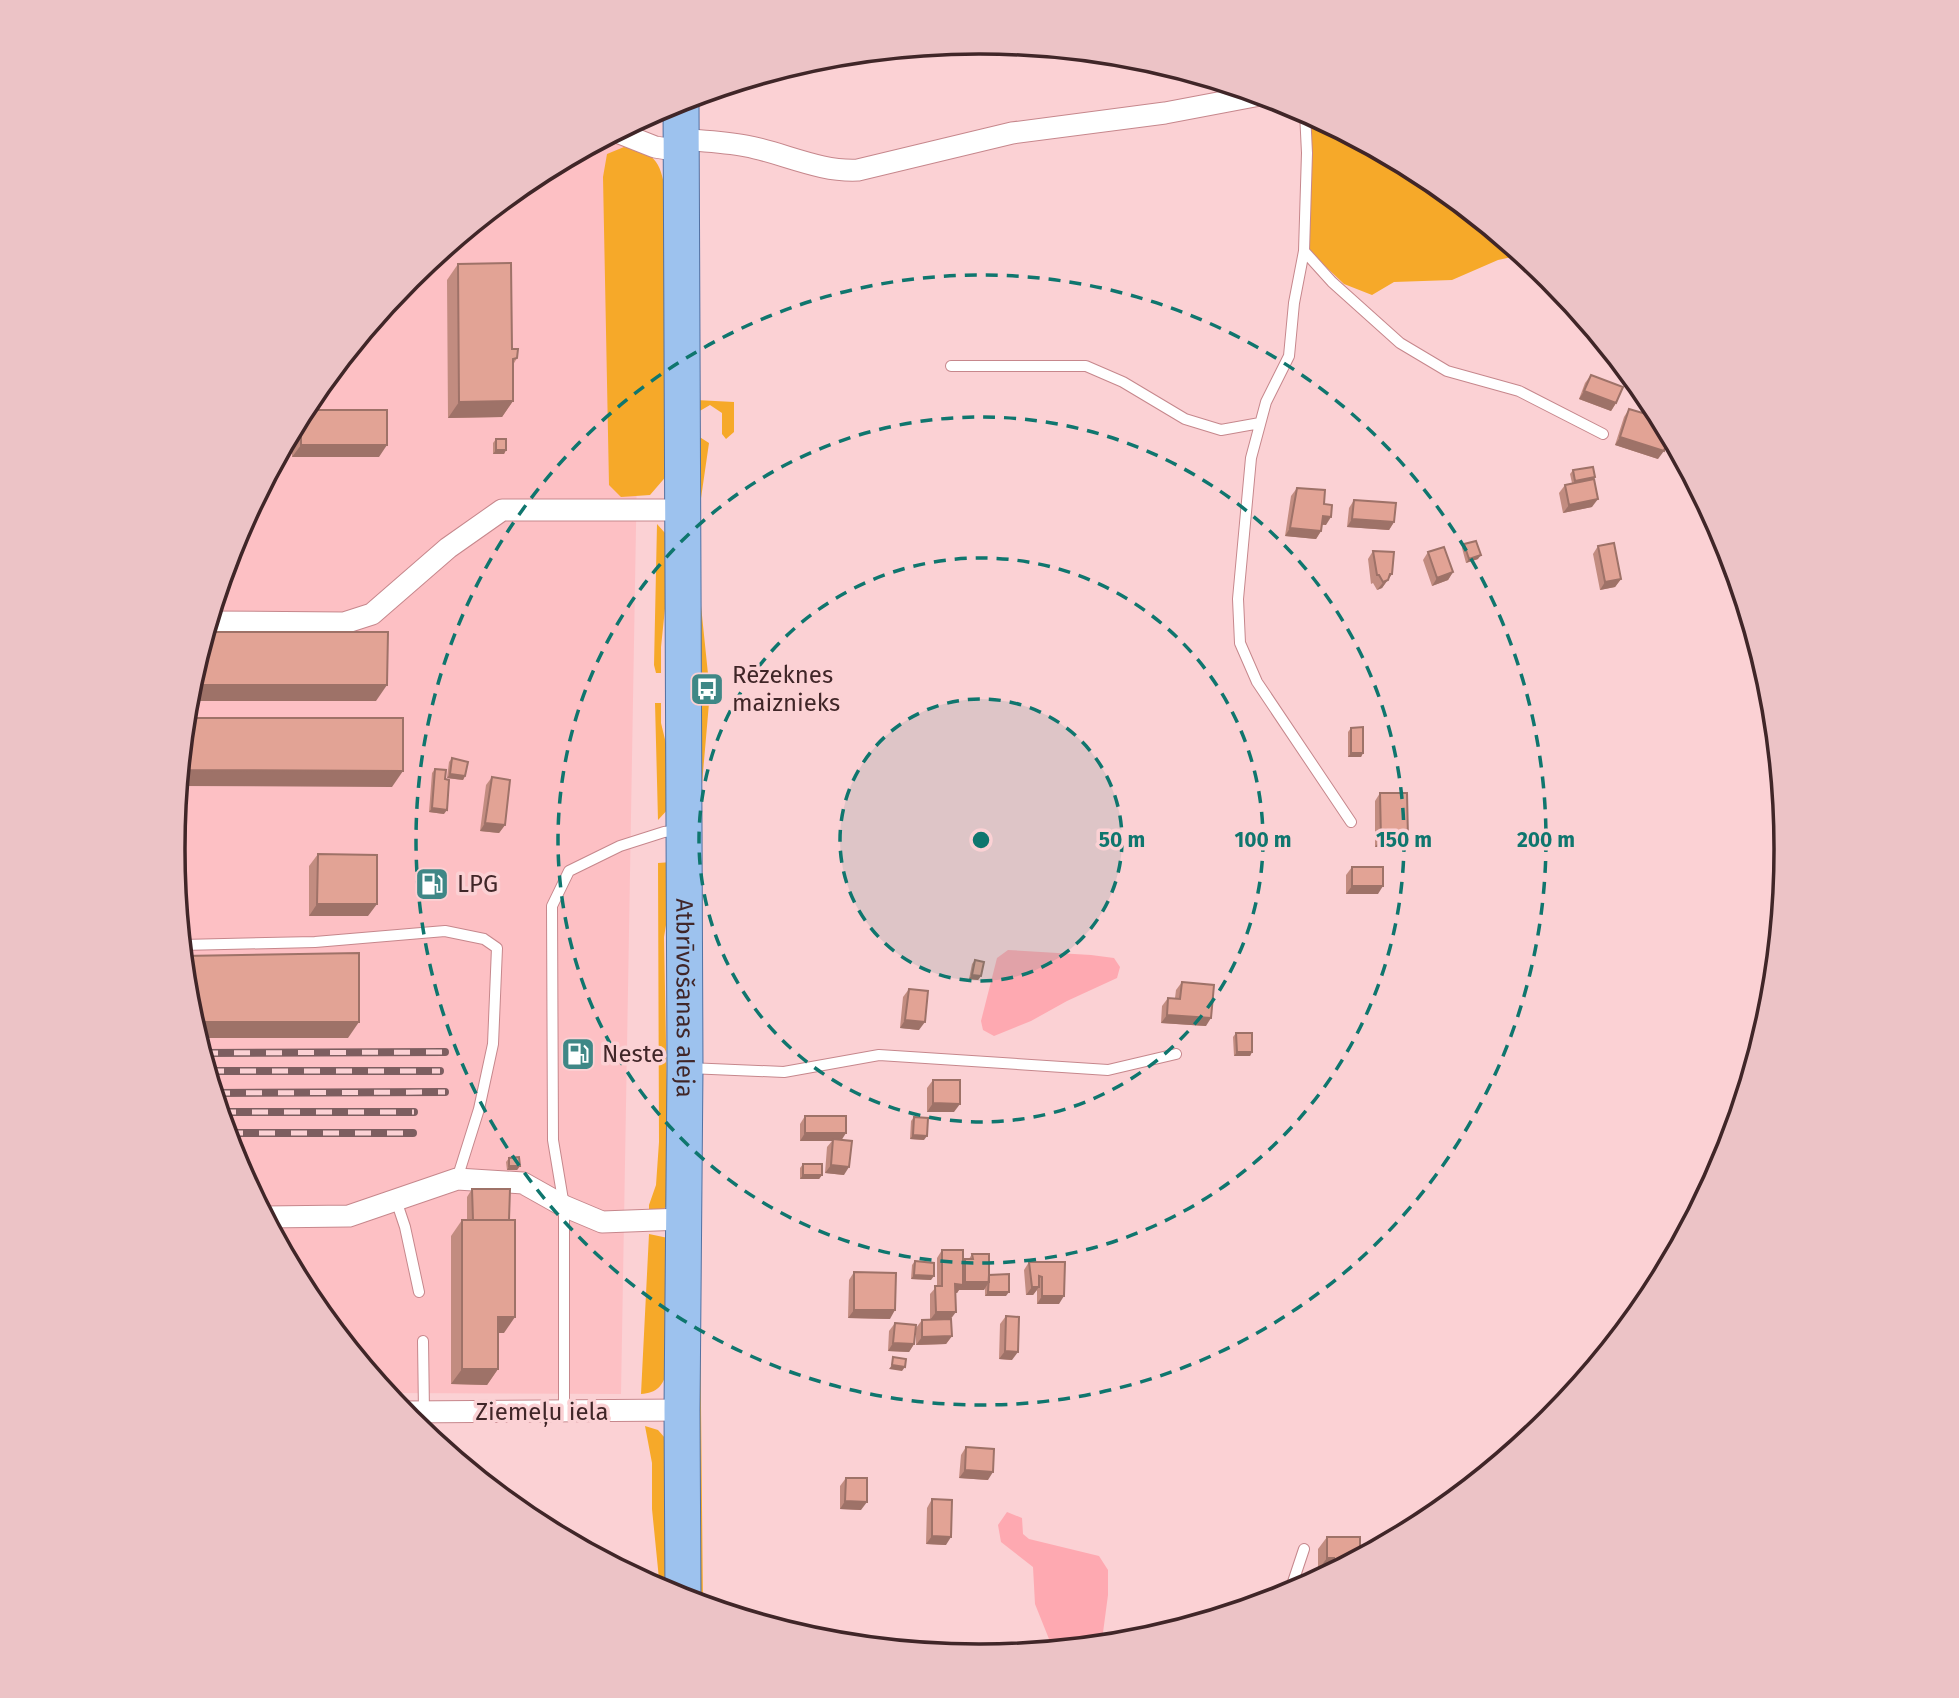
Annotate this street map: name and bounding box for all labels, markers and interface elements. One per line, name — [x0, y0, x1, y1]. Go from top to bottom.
place label: Rēzeknes maiznieks — [732, 661, 840, 717]
bus stop icon: Rēzeknes maiznieks — [688, 670, 726, 708]
text: 50 m — [1099, 827, 1145, 853]
text: 100 m — [1234, 827, 1292, 853]
text: 150 m — [1376, 827, 1432, 853]
text: 200 m — [1517, 827, 1575, 853]
centre of rings — [969, 828, 993, 852]
fuel station icon: LPG — [413, 865, 451, 903]
place label: LPG — [457, 870, 498, 898]
street label: Atbrīvošanas aleja — [670, 898, 699, 1098]
fuel station icon: Neste — [559, 1035, 597, 1073]
place label: Neste — [602, 1040, 664, 1068]
street label: Ziemeļu iela — [475, 1398, 609, 1427]

